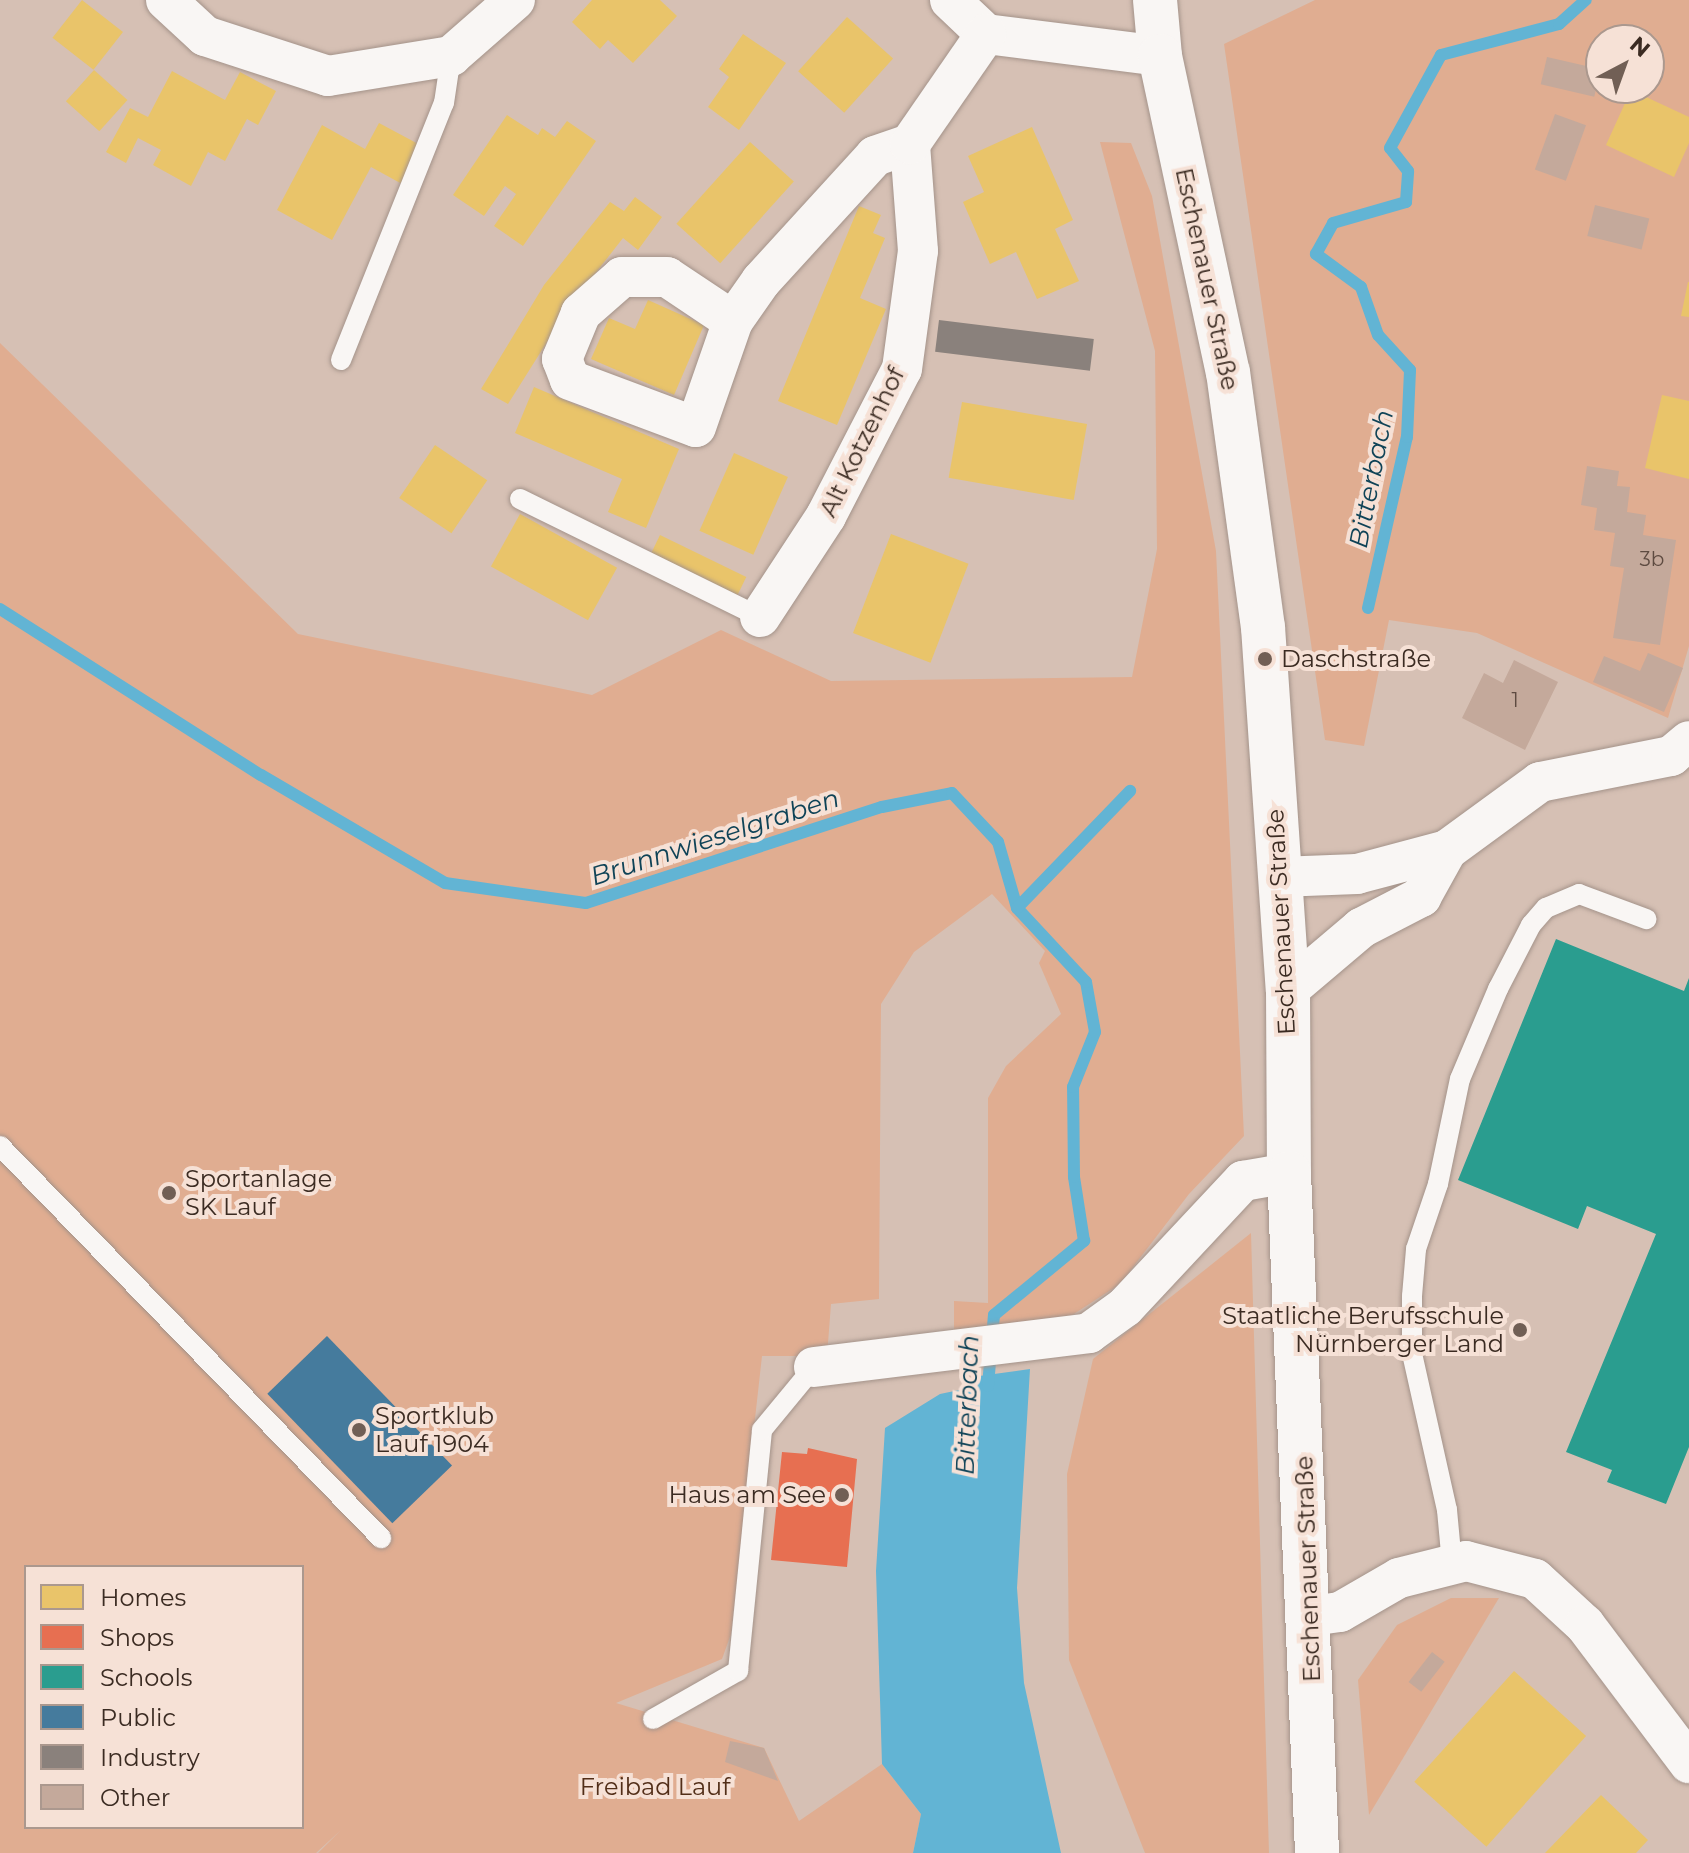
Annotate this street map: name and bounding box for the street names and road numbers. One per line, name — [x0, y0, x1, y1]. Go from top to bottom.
street label: Eschenauer Straße — [1169, 165, 1245, 393]
street label: Alt Kotzenhof — [813, 362, 911, 522]
street label: Eschenauer Straße — [1261, 808, 1301, 1036]
street label: Eschenauer Straße — [1290, 1455, 1326, 1683]

